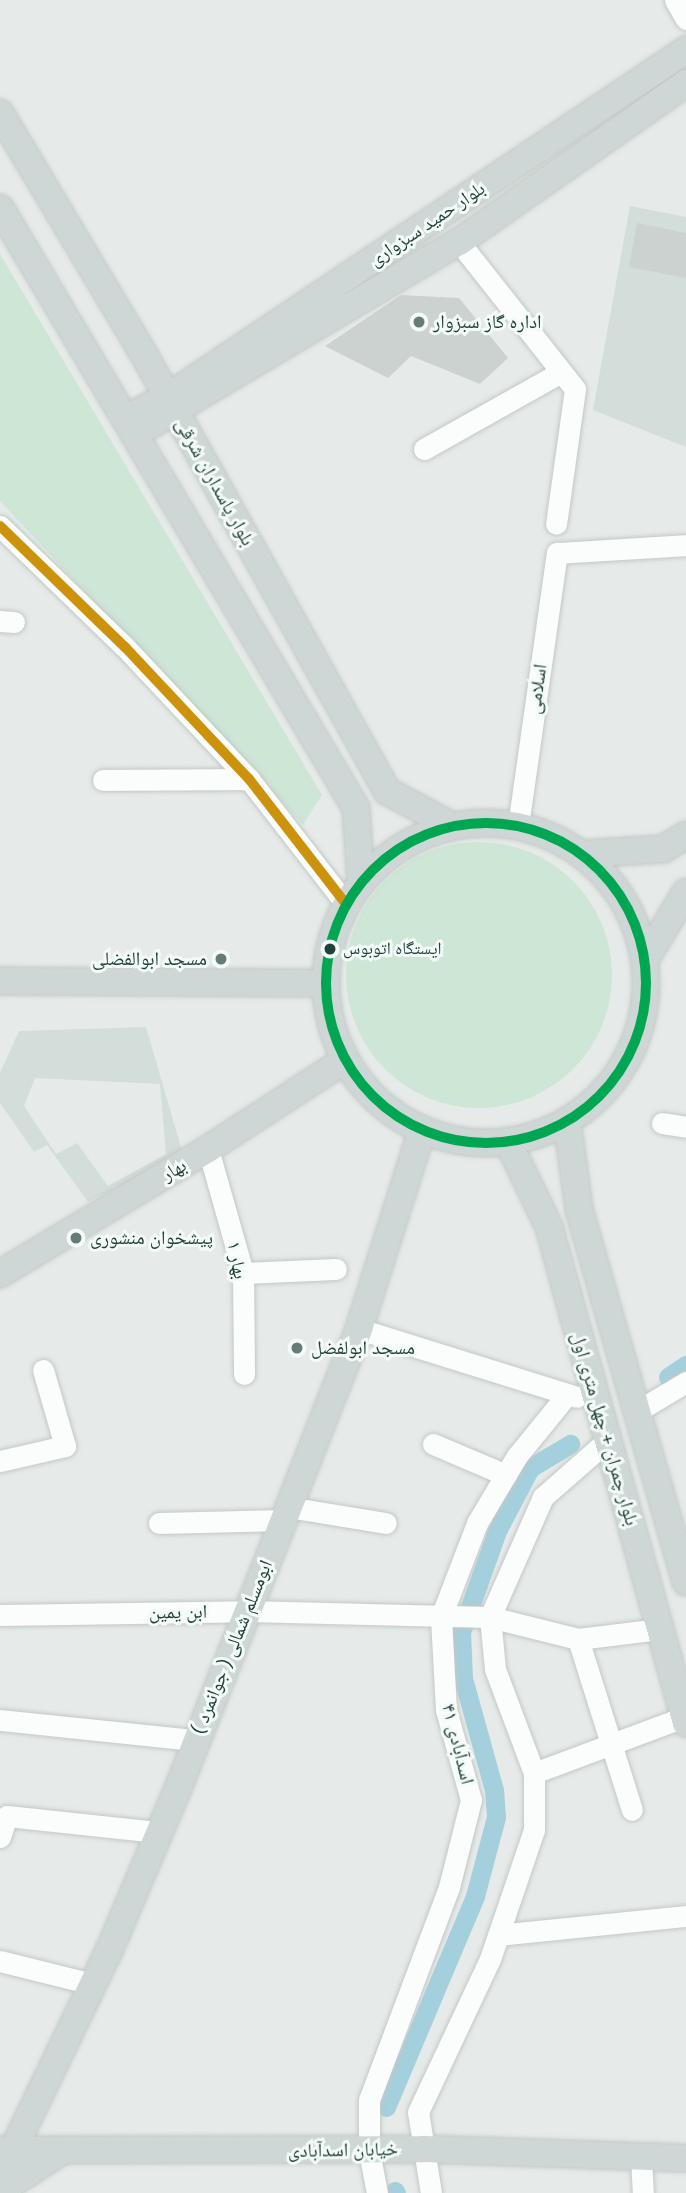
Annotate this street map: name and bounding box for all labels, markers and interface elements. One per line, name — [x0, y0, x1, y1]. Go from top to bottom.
street label: بلوار حمید سبزواری — [365, 177, 489, 271]
place label: اداره گاز سبزوار — [433, 311, 542, 333]
marker: اداره گاز سبزوار — [411, 314, 427, 330]
street label: بلوار پاسداران شرقی — [171, 414, 259, 550]
street label: اسلامی — [522, 662, 552, 716]
place label: ایستگاه اتوبوس — [343, 939, 442, 959]
marker: ایستگاه اتوبوس — [323, 942, 337, 956]
place label: مسجد ابوالفضلی — [92, 948, 207, 970]
marker: مسجد ابوالفضلی — [213, 951, 229, 967]
street label: بهار — [158, 1154, 190, 1186]
place label: پیشخوان منشوری — [90, 1227, 213, 1249]
marker: پیشخوان منشوری — [68, 1230, 84, 1246]
street label: بهار ۱ — [222, 1239, 252, 1281]
street label: بلوار چمران + چهل متری اول — [567, 1330, 643, 1528]
place label: مسجد ابولفضل — [311, 1337, 415, 1359]
marker: مسجد ابولفضل — [289, 1340, 305, 1356]
street label: ابومسلم شمالی ( جوانمرد ) — [187, 1557, 277, 1737]
street label: ابن یمین — [149, 1600, 207, 1624]
street label: اسدآبادی ۴۱ — [437, 1701, 479, 1787]
street label: خیابان اسدآبادی — [288, 2138, 398, 2162]

